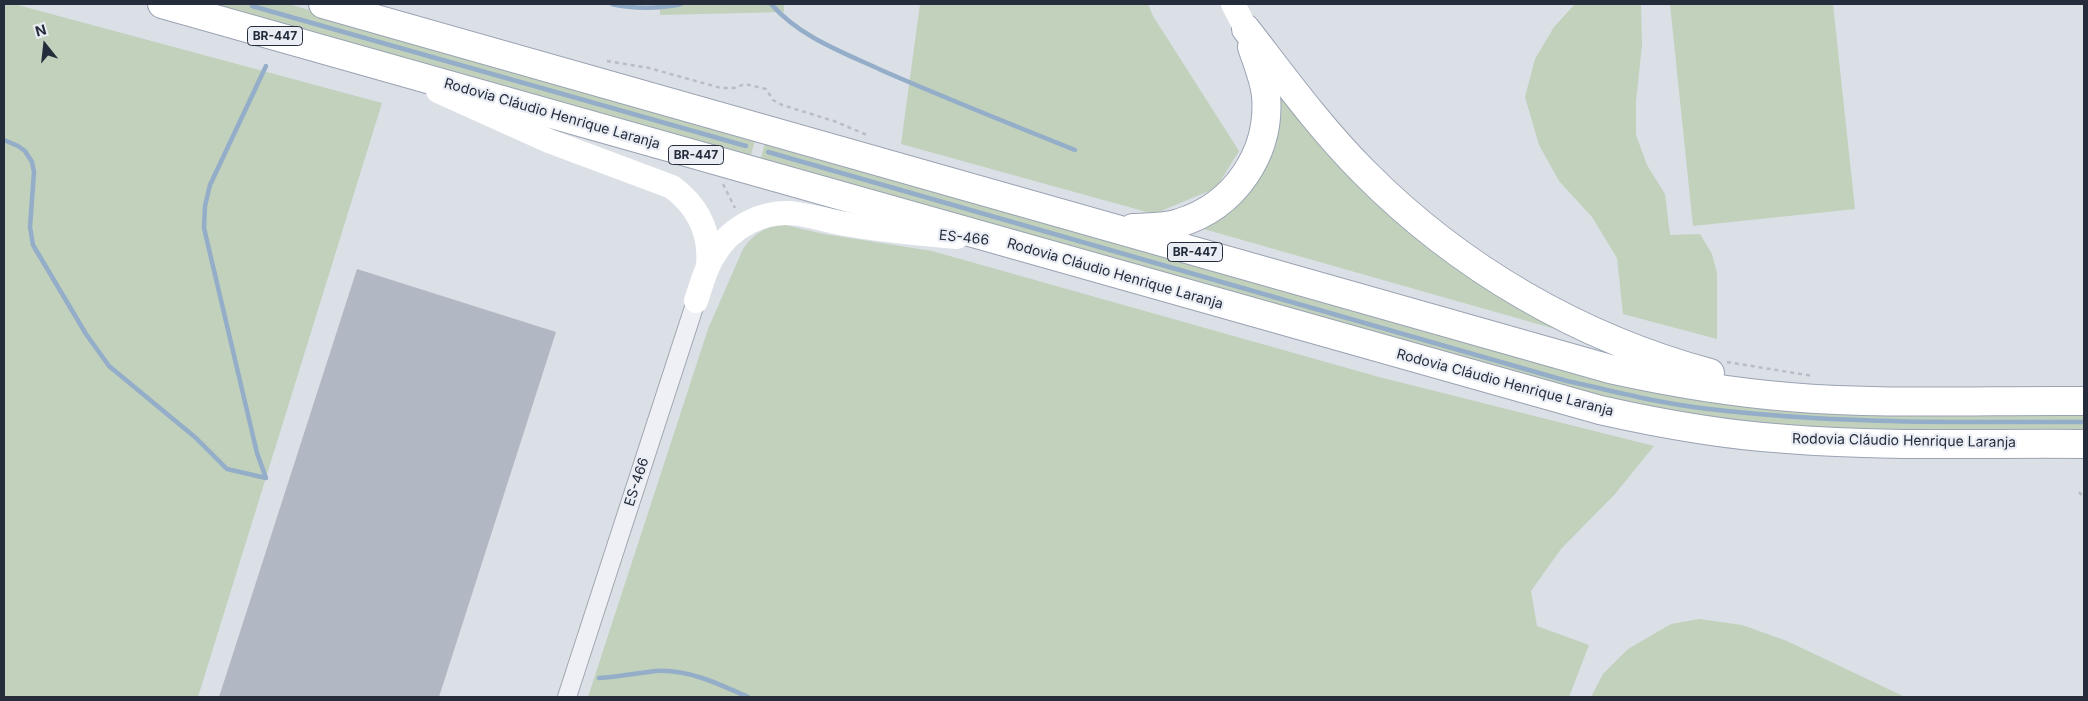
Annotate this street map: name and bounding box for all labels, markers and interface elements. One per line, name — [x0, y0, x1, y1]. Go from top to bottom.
north arrow — [20, 20, 70, 70]
text: N — [33, 20, 48, 40]
road number: BR-447 — [248, 27, 302, 46]
street label: Rodovia Cláudio Henrique Laranja — [442, 75, 662, 153]
road number: BR-447 — [668, 146, 724, 164]
street label: ES-466 — [938, 227, 990, 249]
street label: Rodovia Cláudio Henrique Laranja — [1005, 235, 1225, 313]
road number: BR-447 — [1168, 242, 1222, 262]
street label: Rodovia Cláudio Henrique Laranja — [1395, 346, 1615, 420]
street label: Rodovia Cláudio Henrique Laranja — [1792, 431, 2016, 451]
street label: ES-466 — [621, 456, 653, 508]

